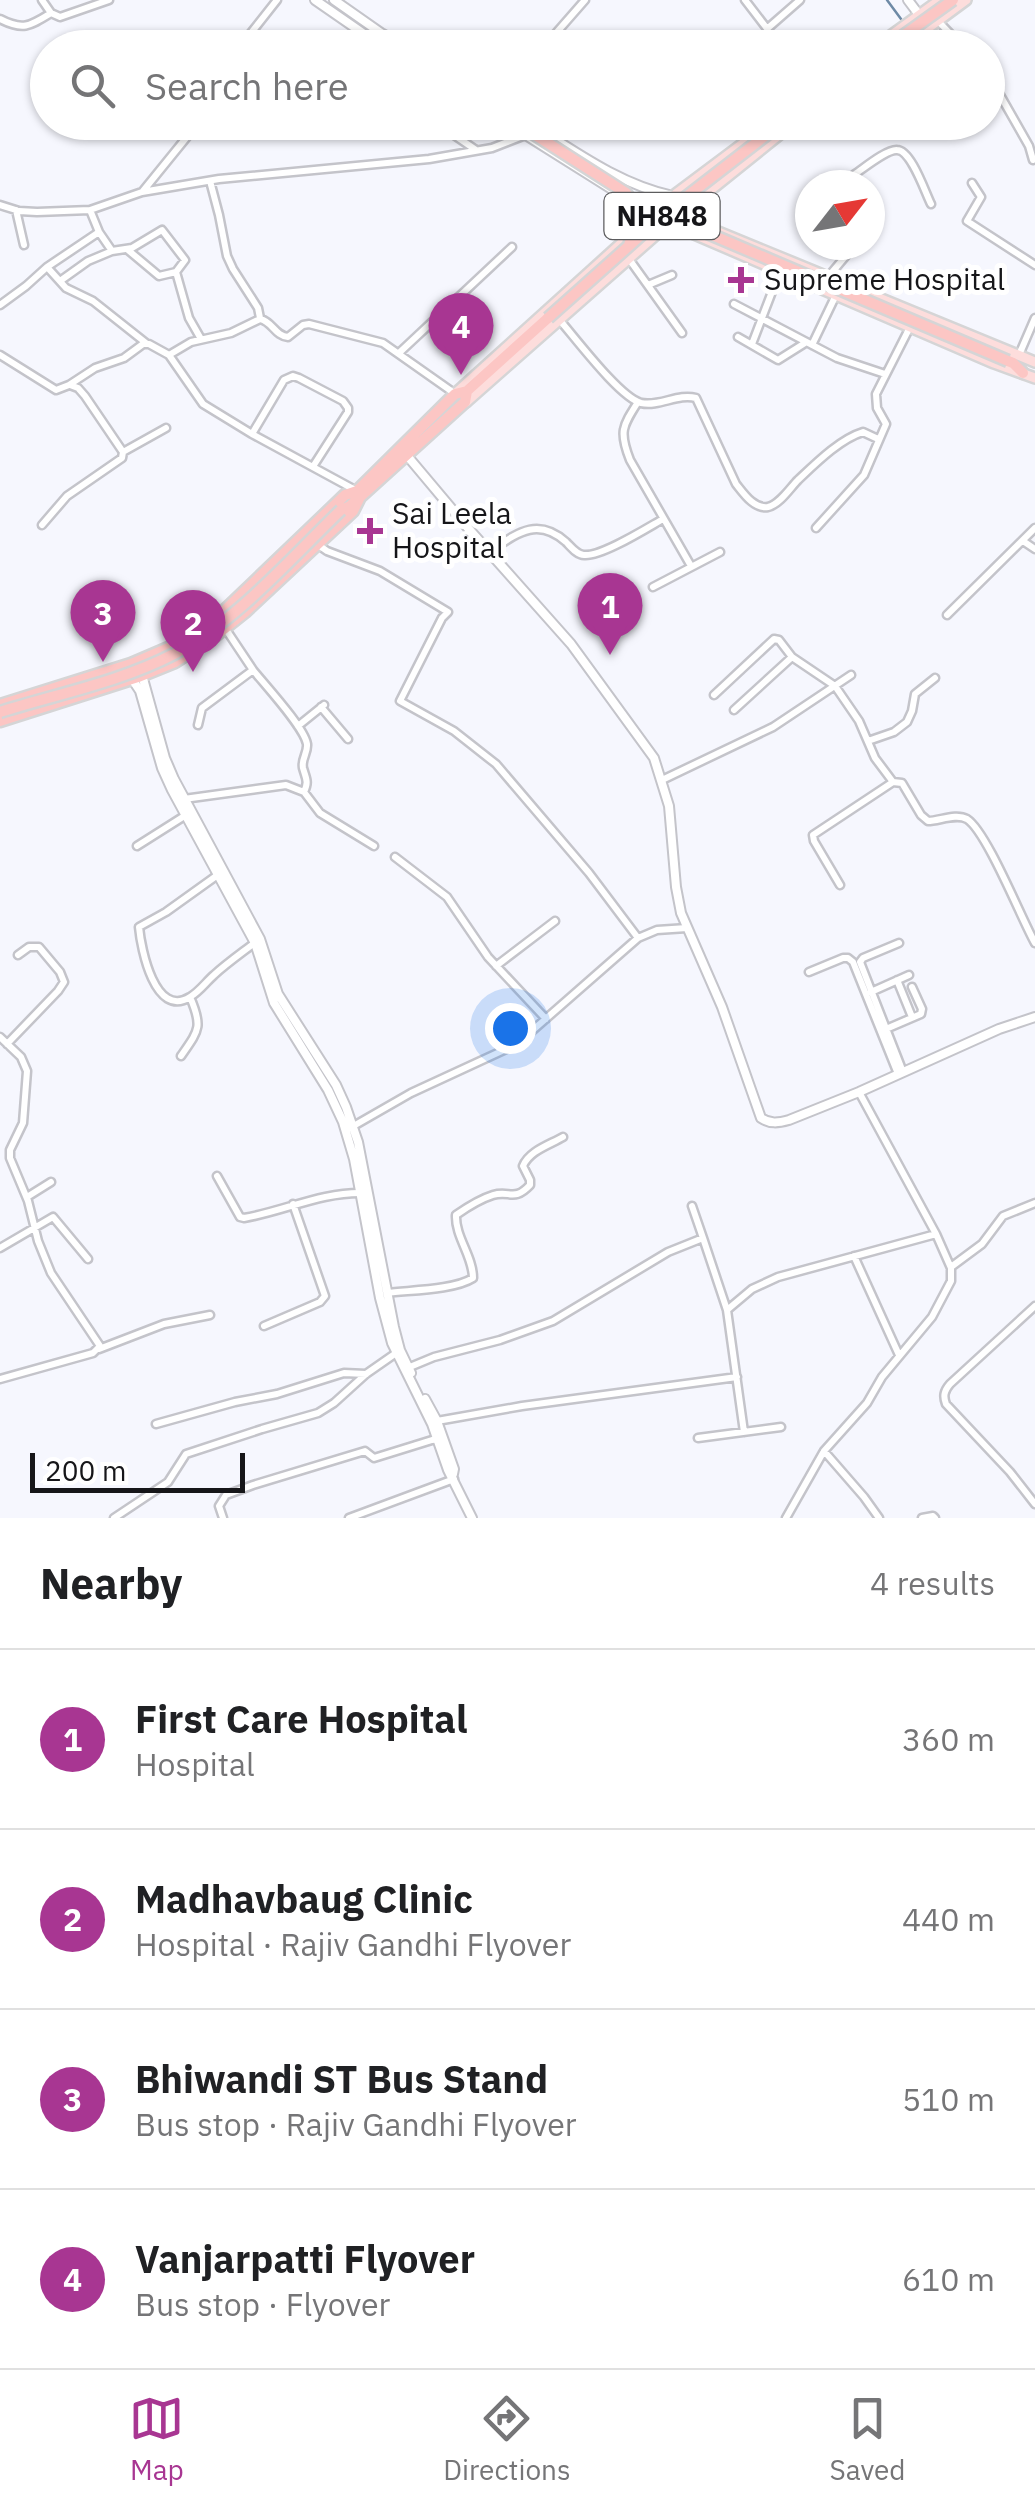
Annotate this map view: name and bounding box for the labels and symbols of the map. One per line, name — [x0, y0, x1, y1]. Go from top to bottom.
north arrow — [795, 170, 885, 260]
road number: NH848 — [604, 193, 720, 239]
place label: Supreme Hospital — [764, 259, 1005, 298]
marker: Supreme Hospital — [728, 267, 754, 293]
pin: 4 — [428, 292, 494, 375]
place label: Sai Leela Hospital — [392, 493, 512, 566]
marker: Sai Leela Hospital — [357, 518, 383, 544]
pin: 1 — [578, 572, 642, 655]
pin: 3 — [70, 580, 136, 662]
pin: 2 — [160, 590, 226, 672]
your location — [485, 1003, 536, 1054]
scale bar — [30, 1448, 245, 1492]

